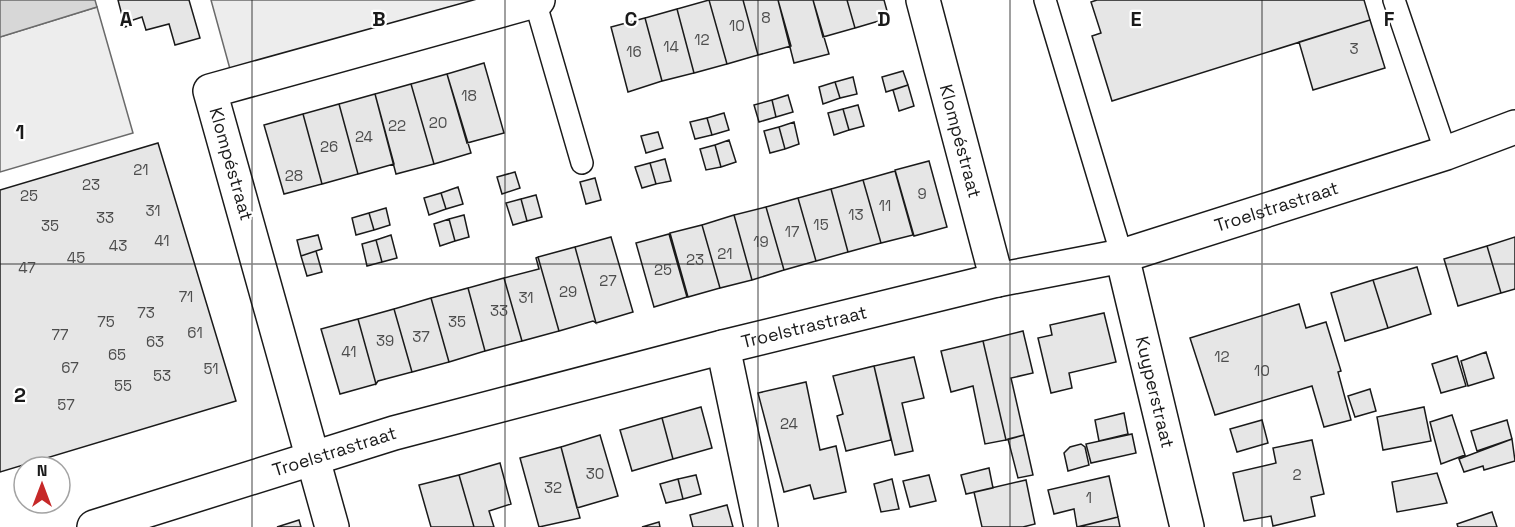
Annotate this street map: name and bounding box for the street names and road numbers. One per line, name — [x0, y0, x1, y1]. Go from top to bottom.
street label: Klompéstraat — [935, 82, 987, 200]
street label: Klompéstraat — [204, 105, 259, 223]
street label: Troelstrastraat — [1212, 176, 1341, 237]
street label: Troelstrastraat — [739, 300, 869, 353]
street label: Kuyperstraat — [1131, 334, 1180, 450]
street label: Troelstrastraat — [269, 421, 399, 481]

